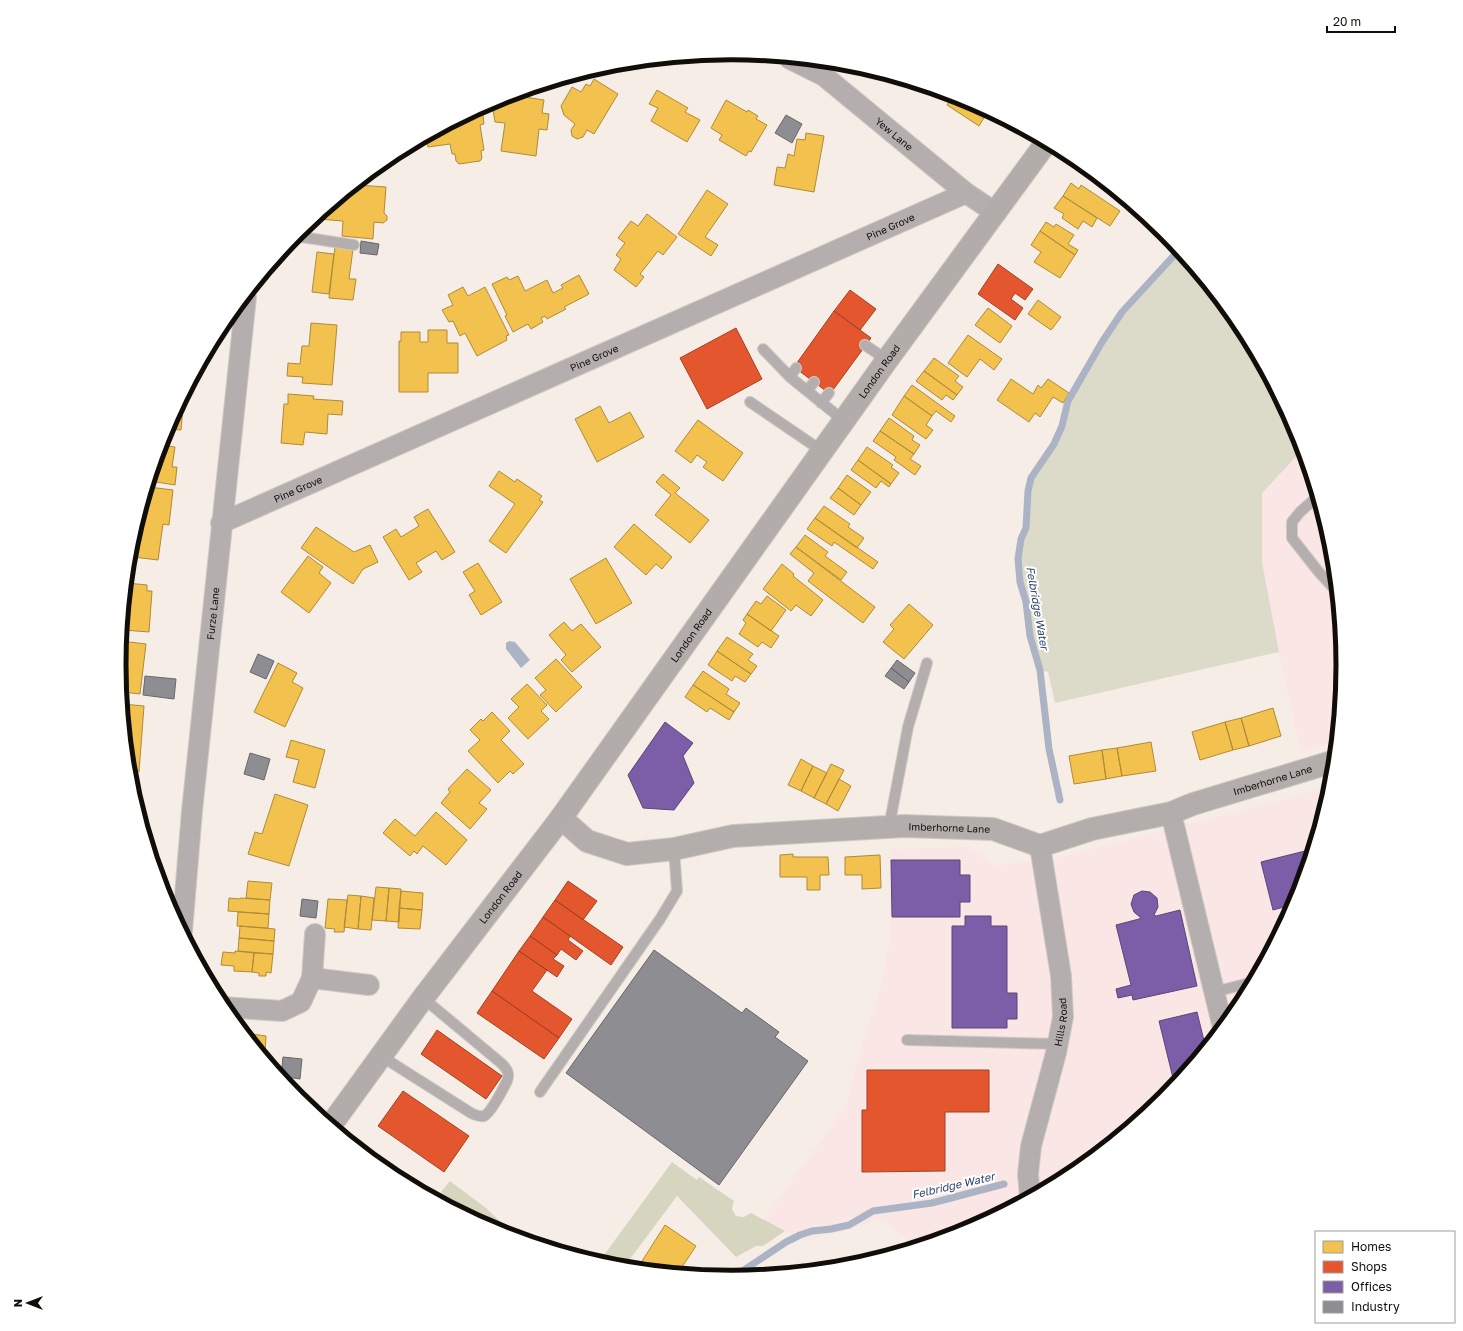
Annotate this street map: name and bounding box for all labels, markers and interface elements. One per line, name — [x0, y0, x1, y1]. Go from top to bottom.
scale bar — [1327, 8, 1395, 34]
text: 20 m — [1333, 14, 1361, 29]
street label: Yew Lane — [873, 115, 916, 153]
street label: Pine Grove — [864, 211, 916, 242]
street label: Pine Grove — [568, 342, 620, 374]
street label: London Road — [856, 342, 902, 400]
street label: Pine Grove — [272, 473, 324, 505]
water label: Felbridge Water — [1023, 565, 1052, 652]
street label: Furze Lane — [204, 586, 221, 640]
street label: London Road — [668, 606, 714, 664]
street label: Imberhorne Lane — [1232, 762, 1314, 798]
street label: Imberhorne Lane — [908, 820, 991, 835]
street label: London Road — [476, 868, 524, 926]
street label: Hills Road — [1051, 997, 1069, 1047]
water label: Felbridge Water — [910, 1169, 997, 1202]
legend — [1315, 1231, 1455, 1323]
text: Homes — [1351, 1239, 1391, 1254]
text: Shops — [1351, 1259, 1387, 1274]
text: Offices — [1351, 1279, 1392, 1294]
north arrow — [8, 1283, 48, 1323]
text: N — [11, 1299, 24, 1307]
text: Industry — [1351, 1299, 1400, 1314]

